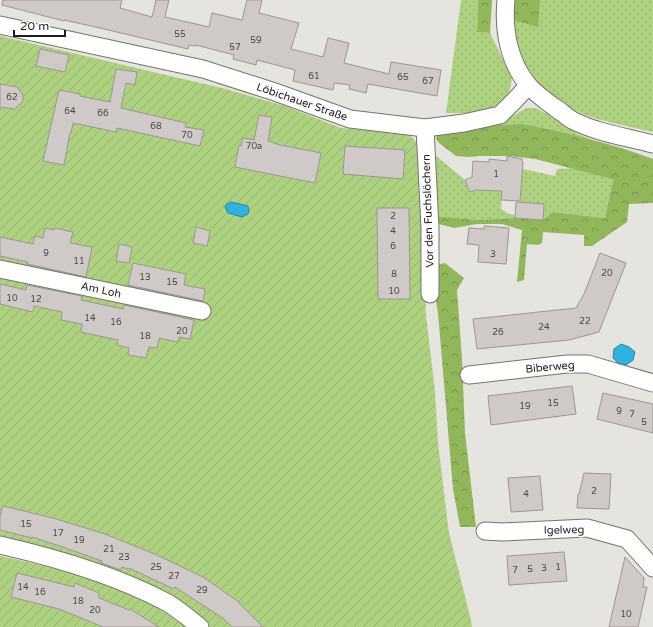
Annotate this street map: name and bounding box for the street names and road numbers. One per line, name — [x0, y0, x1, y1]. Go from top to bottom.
street label: Löbichauer Straße — [255, 80, 349, 124]
street label: Vor den Fuchslöchern — [420, 154, 436, 268]
street label: Am Loh — [80, 279, 122, 301]
street label: Biberweg — [525, 358, 575, 376]
street label: Igelweg — [544, 523, 585, 537]

